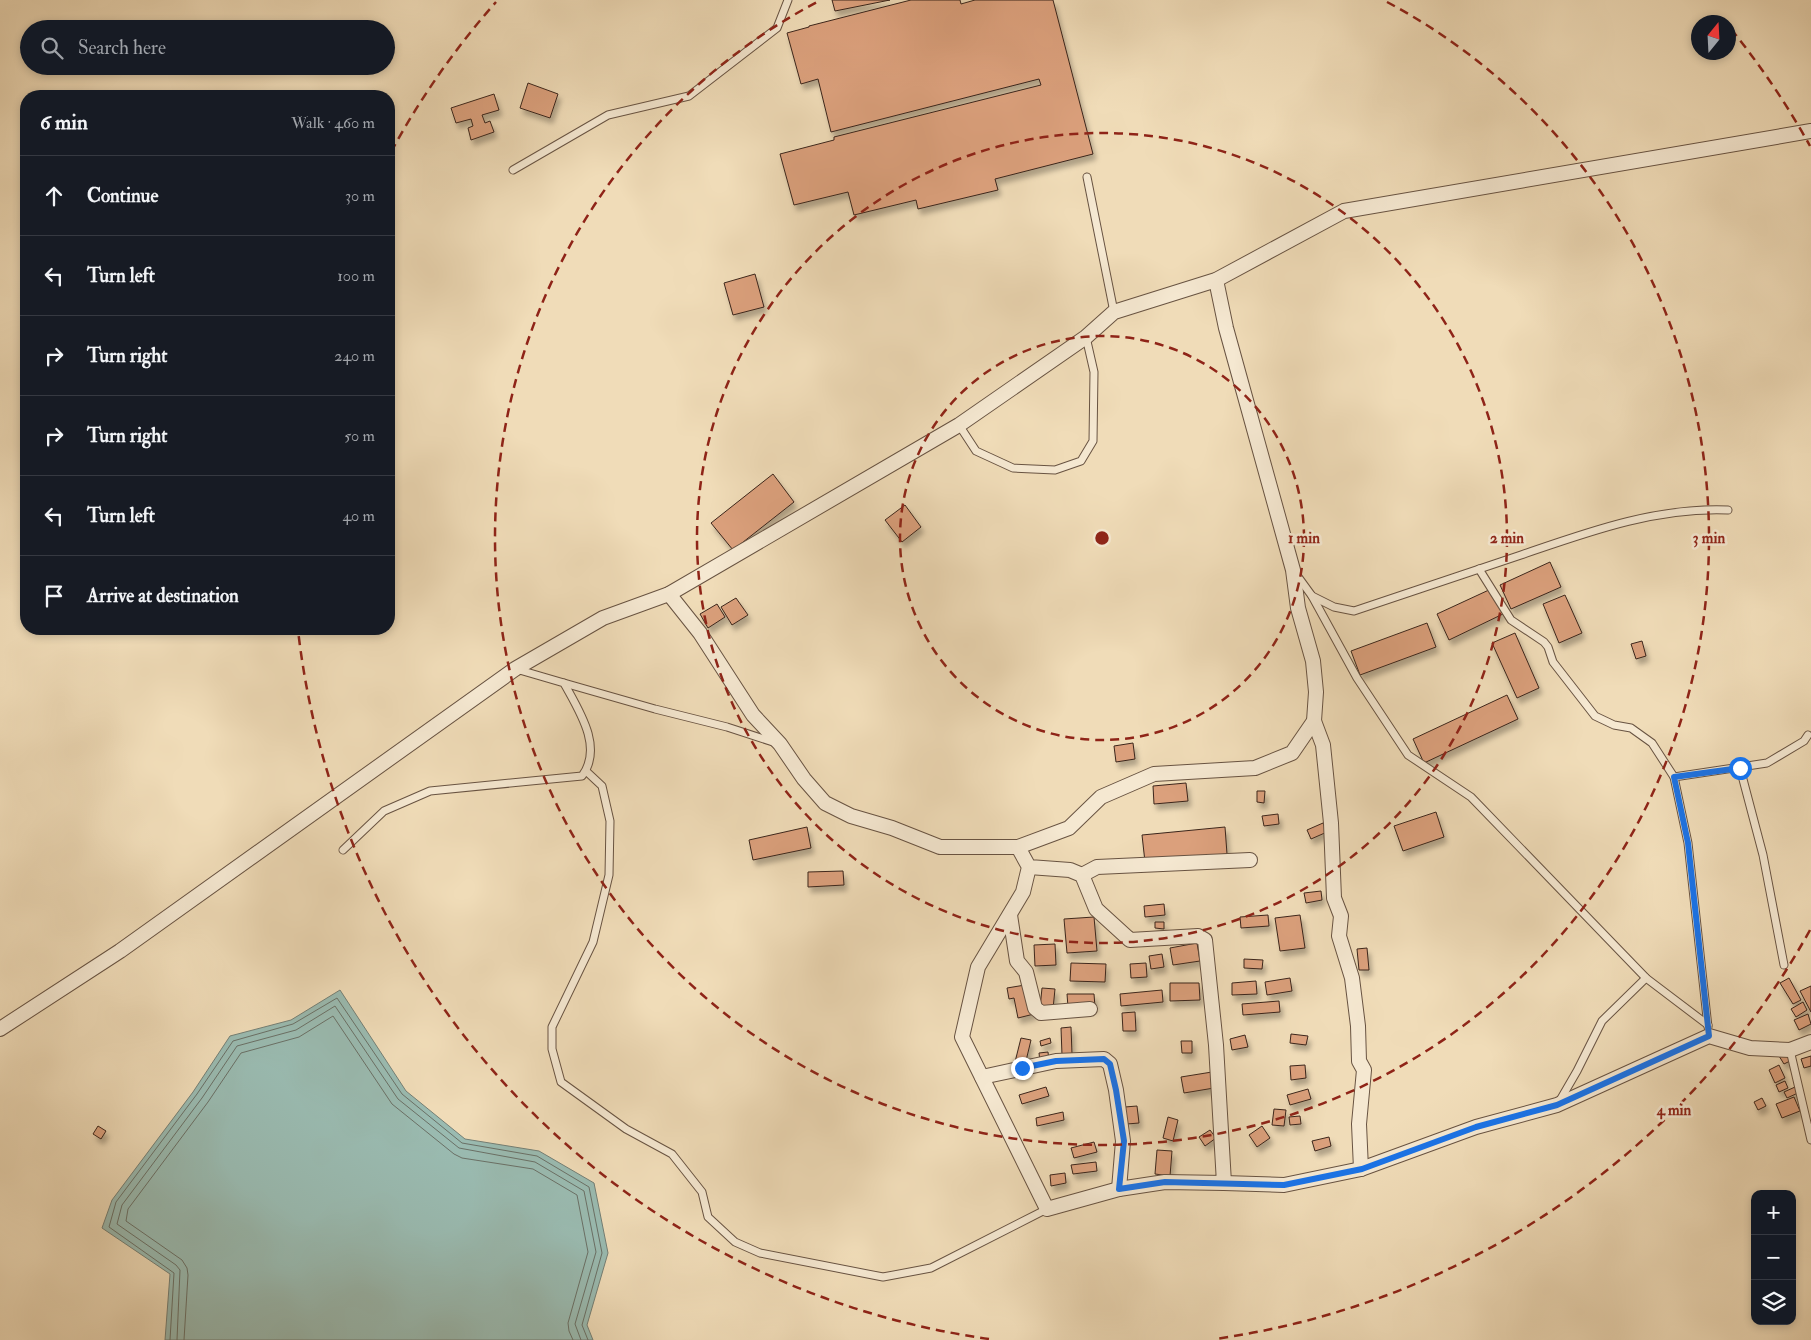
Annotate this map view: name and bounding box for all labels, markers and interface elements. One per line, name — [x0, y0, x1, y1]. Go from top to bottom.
north arrow — [1691, 15, 1736, 60]
search box — [20, 20, 395, 75]
icon: search — [38, 34, 66, 62]
text: Search here — [78, 36, 166, 60]
text: 6 min — [40, 109, 88, 136]
text: Walk · 460 m — [291, 113, 375, 133]
icon: ahead — [40, 182, 68, 210]
text: Continue — [87, 184, 158, 208]
text: 30 m — [345, 186, 375, 206]
icon: left — [40, 262, 68, 290]
text: Turn left — [87, 264, 155, 288]
text: 100 m — [337, 266, 375, 286]
icon: right — [40, 342, 68, 370]
text: Turn right — [87, 344, 167, 368]
text: 240 m — [334, 346, 375, 366]
icon: right — [40, 422, 68, 450]
text: Turn right — [87, 424, 167, 448]
text: 50 m — [344, 426, 375, 446]
icon: left — [40, 502, 68, 530]
text: Turn left — [87, 504, 155, 528]
text: 40 m — [342, 506, 375, 526]
centre of rings — [1093, 529, 1111, 547]
text: 1 min — [1288, 529, 1320, 548]
text: 2 min — [1490, 529, 1524, 548]
text: 3 min — [1693, 529, 1725, 548]
icon: arrive — [40, 582, 68, 610]
text: Arrive at destination — [87, 584, 239, 608]
route start — [1729, 757, 1752, 780]
route end — [1011, 1057, 1034, 1080]
text: 4 min — [1656, 1101, 1692, 1120]
map controls — [1751, 1190, 1796, 1325]
button: + — [1751, 1190, 1796, 1235]
button: − — [1751, 1235, 1796, 1280]
button: layers — [1751, 1280, 1796, 1325]

